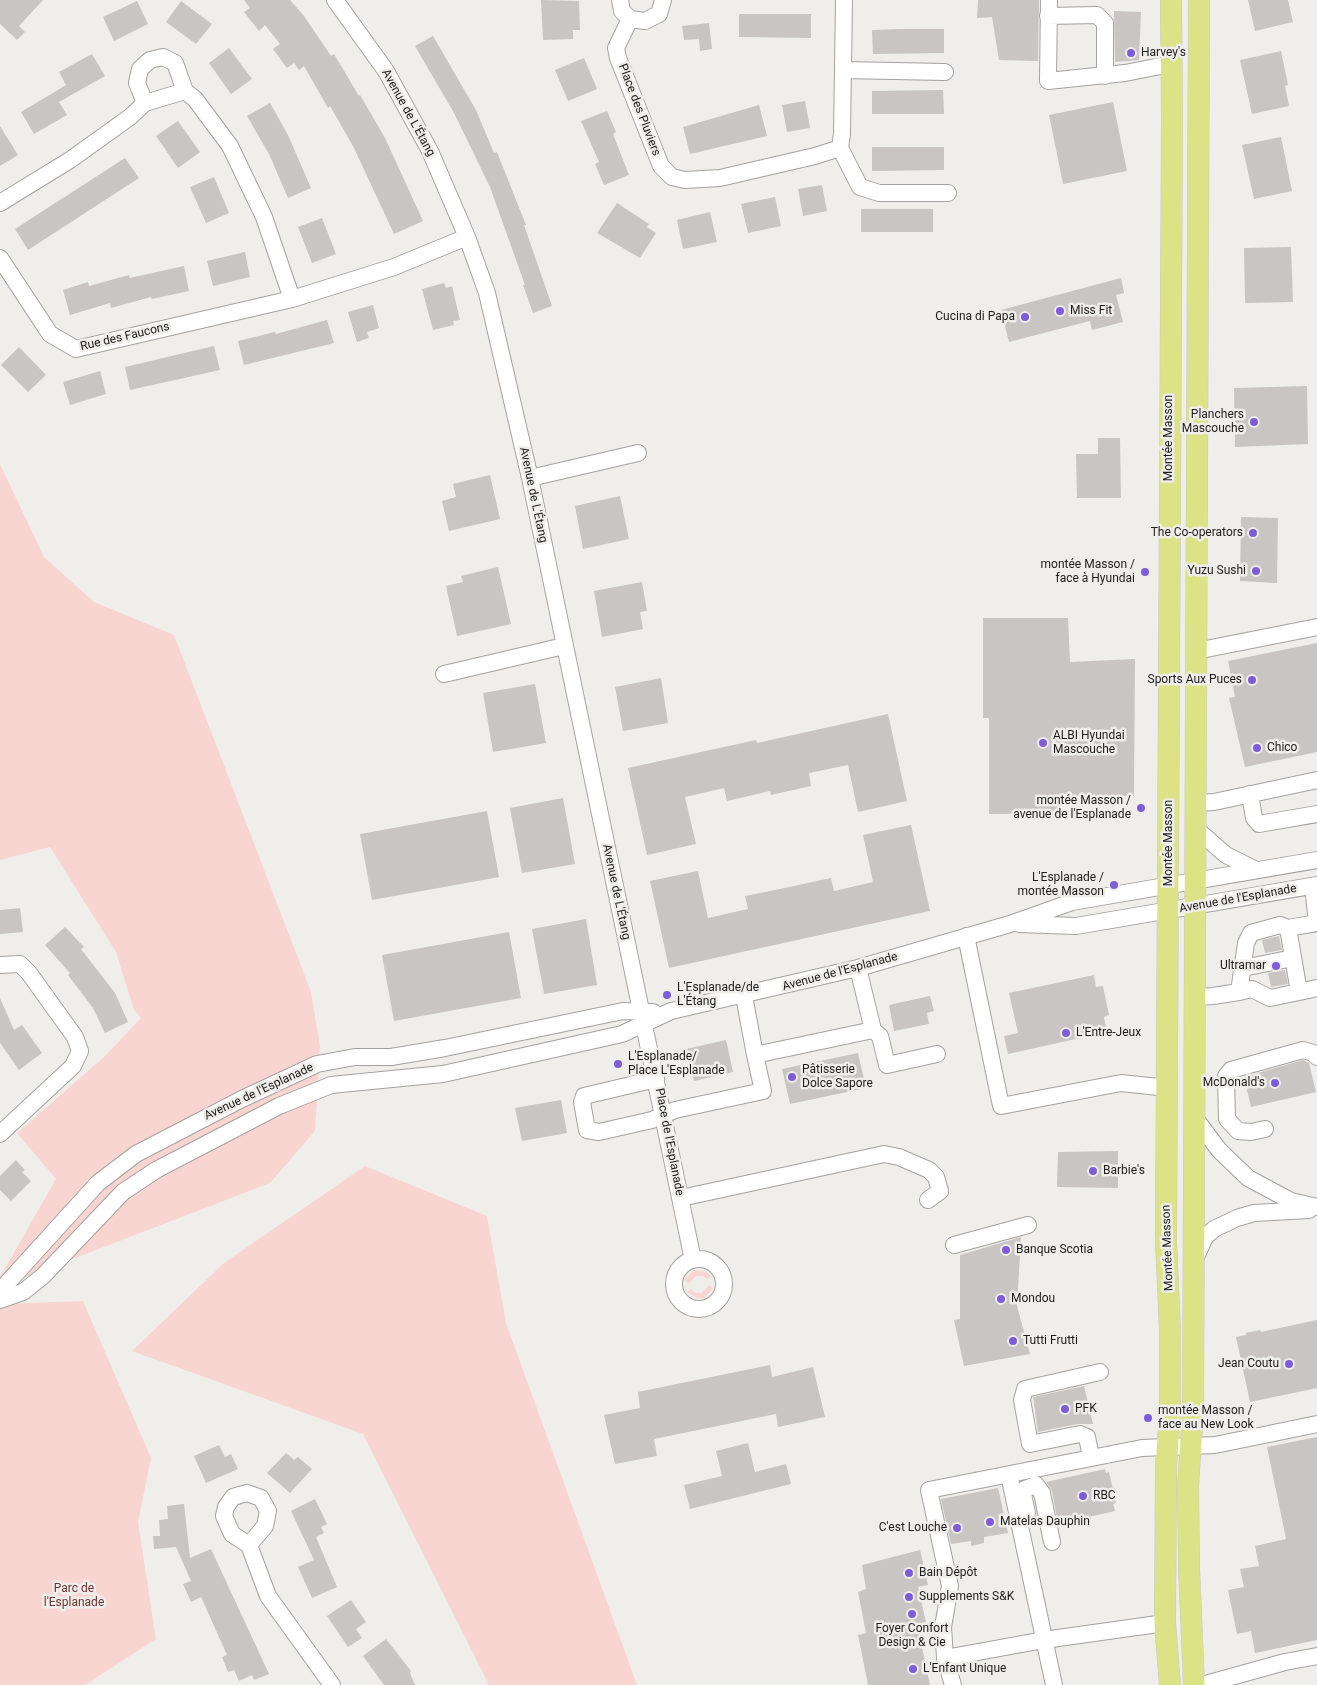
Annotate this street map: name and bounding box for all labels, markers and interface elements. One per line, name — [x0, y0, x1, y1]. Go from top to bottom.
place label: Harvey's — [1141, 46, 1186, 60]
marker: Harvey's — [1125, 47, 1137, 59]
street label: Place des Pluviers — [615, 62, 663, 158]
street label: Avenue de L'Étang — [378, 67, 438, 159]
place label: Miss Fit — [1070, 304, 1112, 318]
marker: Miss Fit — [1054, 305, 1066, 317]
place label: Cucina di Papa — [935, 310, 1015, 324]
marker: Cucina di Papa — [1019, 311, 1031, 323]
street label: Rue des Faucons — [79, 320, 171, 354]
street label: Montée Masson — [1162, 395, 1176, 481]
place label: Planchers Mascouche — [1182, 408, 1244, 436]
marker: Planchers Mascouche — [1248, 416, 1260, 428]
street label: Avenue de L'Étang — [516, 446, 550, 544]
place label: The Co-operators — [1151, 526, 1243, 540]
marker: The Co-operators — [1247, 527, 1259, 539]
place label: montée Masson / face à Hyundai — [1041, 558, 1135, 586]
place label: Yuzu Sushi — [1187, 564, 1246, 578]
marker: Yuzu Sushi — [1250, 565, 1262, 577]
marker: montée Masson / face à Hyundai — [1139, 566, 1151, 578]
place label: Sports Aux Puces — [1148, 673, 1242, 687]
marker: Sports Aux Puces — [1246, 674, 1258, 686]
place label: ALBI Hyundai Mascouche — [1053, 729, 1125, 757]
marker: ALBI Hyundai Mascouche — [1037, 737, 1049, 749]
place label: Chico — [1267, 741, 1297, 755]
marker: Chico — [1251, 742, 1263, 754]
place label: montée Masson / avenue de l'Esplanade — [1013, 794, 1131, 822]
street label: Montée Masson — [1162, 800, 1176, 886]
marker: montée Masson / avenue de l'Esplanade — [1135, 802, 1147, 814]
street label: Avenue de L'Étang — [599, 843, 633, 941]
place label: L'Esplanade / montée Masson — [1018, 871, 1104, 899]
marker: L'Esplanade / montée Masson — [1108, 879, 1120, 891]
street label: Avenue de l'Esplanade — [1178, 882, 1298, 916]
street label: Avenue de l'Esplanade — [781, 950, 899, 994]
place label: Ultramar — [1220, 959, 1266, 973]
marker: Ultramar — [1270, 960, 1282, 972]
place label: L'Esplanade/de L'Étang — [677, 981, 759, 1009]
marker: L'Esplanade/de L'Étang — [661, 989, 673, 1001]
place label: L'Entre-Jeux — [1076, 1026, 1141, 1040]
marker: L'Entre-Jeux — [1060, 1027, 1072, 1039]
place label: L'Esplanade/ Place L'Esplanade — [628, 1050, 725, 1078]
marker: L'Esplanade/ Place L'Esplanade — [612, 1058, 624, 1070]
street label: Avenue de l'Esplanade — [202, 1060, 316, 1124]
place label: Pâtisserie Dolce Sapore — [802, 1063, 873, 1091]
marker: Pâtisserie Dolce Sapore — [786, 1071, 798, 1083]
place label: McDonald's — [1203, 1076, 1265, 1090]
marker: McDonald's — [1269, 1077, 1281, 1089]
street label: Place de l'Esplanade — [652, 1087, 686, 1197]
place label: Barbie's — [1103, 1164, 1145, 1178]
marker: Barbie's — [1087, 1165, 1099, 1177]
street label: Montée Masson — [1159, 1205, 1177, 1291]
place label: Banque Scotia — [1016, 1243, 1093, 1257]
marker: Banque Scotia — [1000, 1244, 1012, 1256]
place label: Mondou — [1011, 1292, 1055, 1306]
marker: Mondou — [995, 1293, 1007, 1305]
place label: Tutti Frutti — [1023, 1334, 1078, 1348]
marker: Tutti Frutti — [1007, 1335, 1019, 1347]
place label: Jean Coutu — [1218, 1357, 1279, 1371]
marker: Jean Coutu — [1283, 1358, 1295, 1370]
place label: PFK — [1075, 1402, 1097, 1416]
marker: PFK — [1059, 1403, 1071, 1415]
place label: montée Masson / face au New Look — [1158, 1404, 1254, 1432]
marker: montée Masson / face au New Look — [1142, 1412, 1154, 1424]
place label: RBC — [1093, 1489, 1116, 1503]
marker: RBC — [1077, 1490, 1089, 1502]
place label: Matelas Dauphin — [1000, 1515, 1090, 1529]
marker: Matelas Dauphin — [984, 1516, 996, 1528]
place label: C'est Louche — [879, 1521, 947, 1535]
marker: C'est Louche — [951, 1522, 963, 1534]
place label: Bain Dépôt — [919, 1566, 977, 1580]
marker: Bain Dépôt — [903, 1567, 915, 1579]
park label: Parc de l'Esplanade — [44, 1582, 104, 1610]
place label: Supplements S&K — [919, 1590, 1014, 1604]
marker: Supplements S&K — [903, 1591, 915, 1603]
marker: Foyer Confort Design & Cie — [906, 1608, 918, 1620]
place label: Foyer Confort Design & Cie — [876, 1622, 948, 1650]
place label: L'Enfant Unique — [923, 1662, 1006, 1676]
marker: L'Enfant Unique — [907, 1663, 919, 1675]

